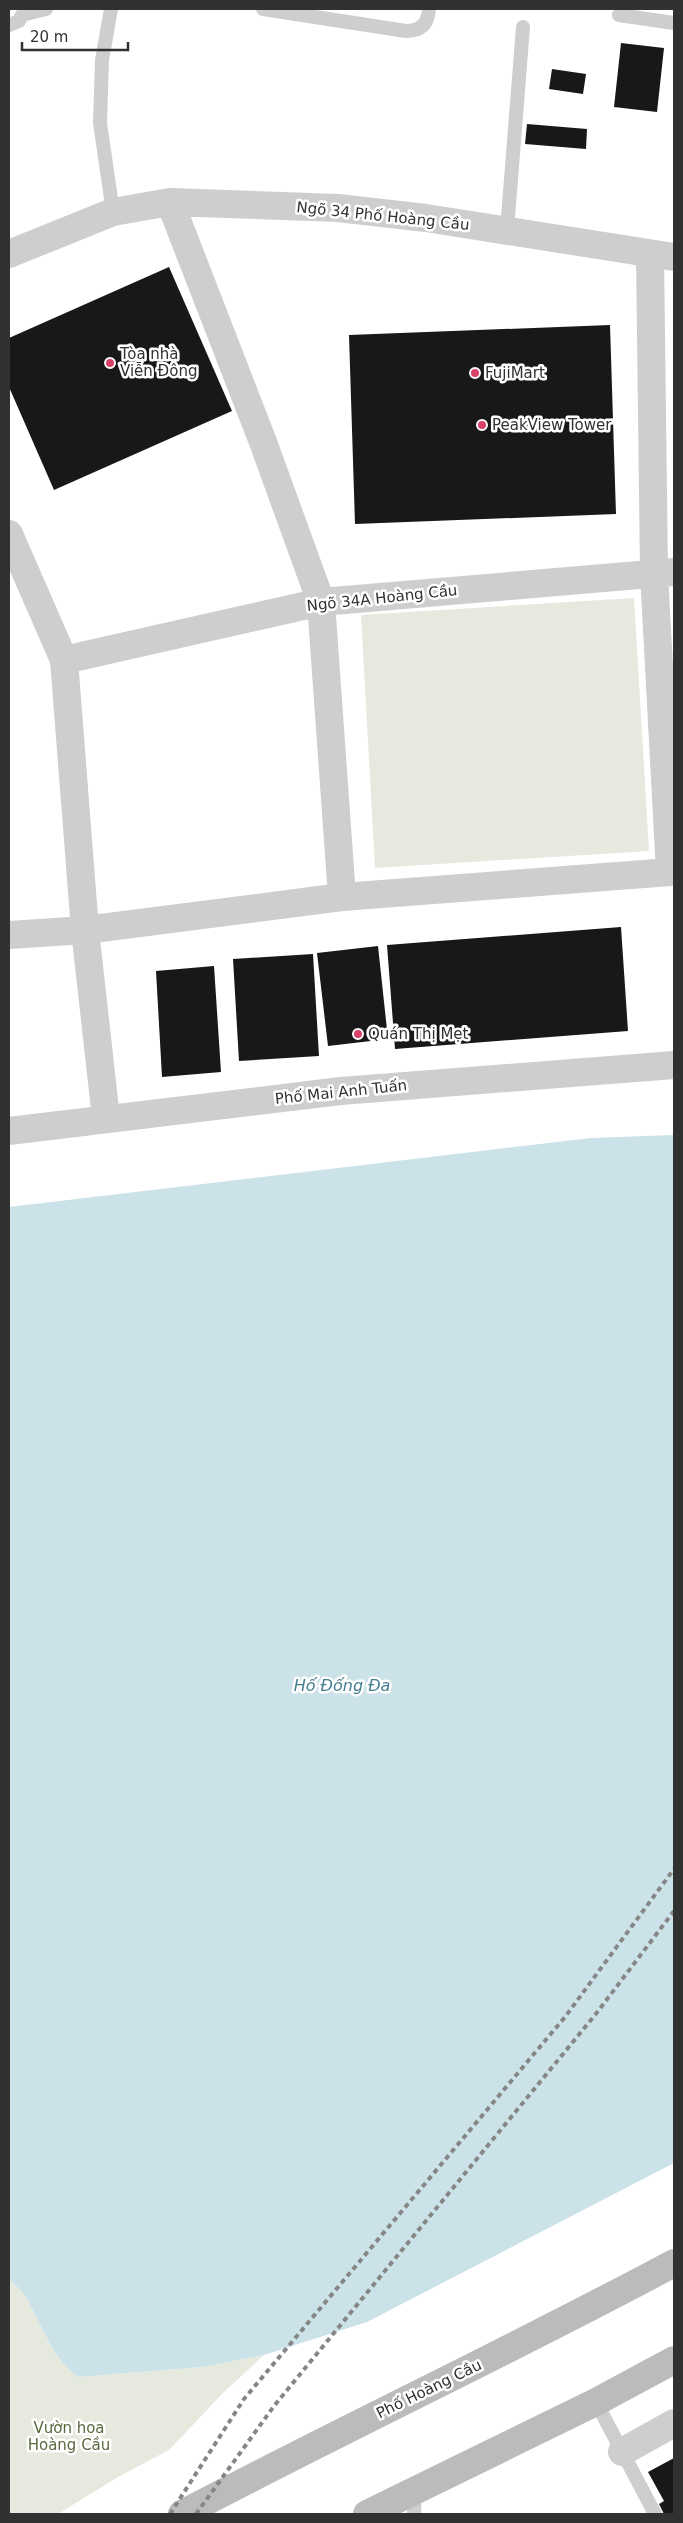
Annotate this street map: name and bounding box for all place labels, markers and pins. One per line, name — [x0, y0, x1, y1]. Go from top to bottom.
place label: Tòa nhà Viễn Đông — [119, 345, 197, 380]
marker: Tòa nhà Viễn Đông — [104, 357, 116, 369]
place label: FujiMart — [485, 364, 545, 382]
marker: FujiMart — [469, 367, 481, 379]
place label: PeakView Tower — [492, 416, 612, 434]
marker: PeakView Tower — [476, 419, 488, 431]
place label: Quán Thị Mẹt — [368, 1025, 469, 1043]
marker: Quán Thị Mẹt — [352, 1028, 364, 1040]

